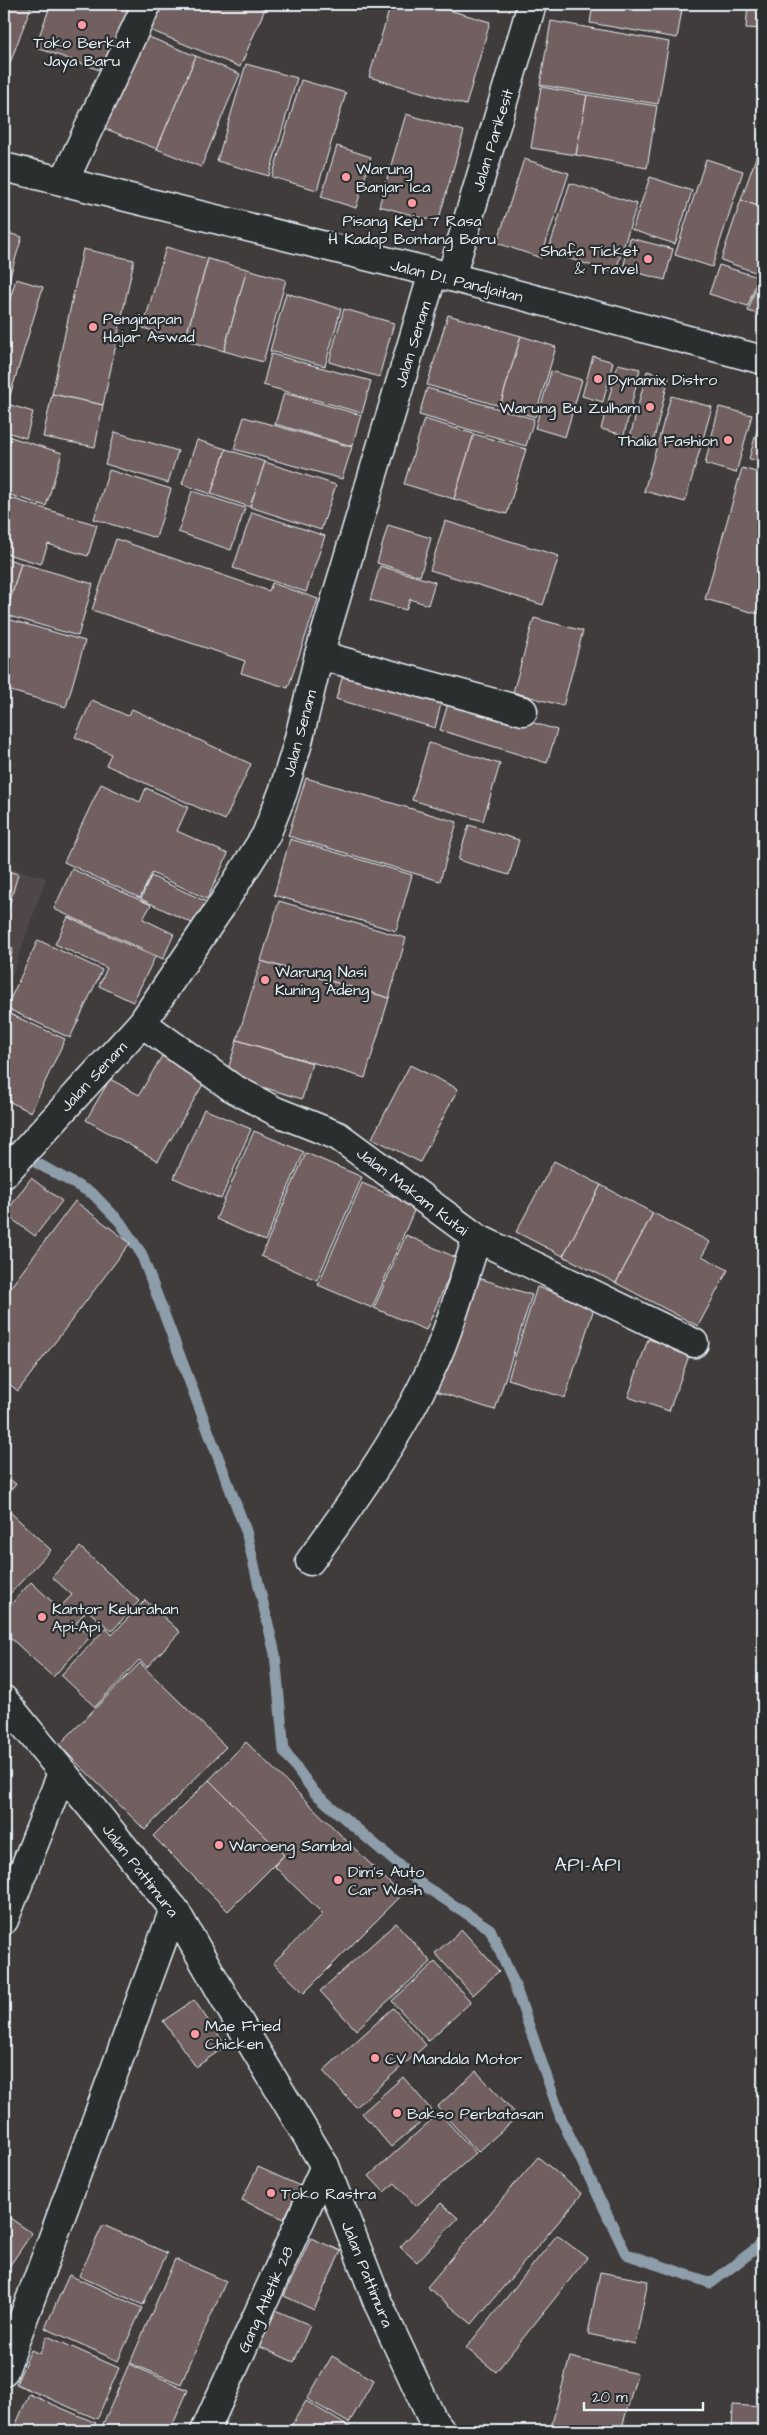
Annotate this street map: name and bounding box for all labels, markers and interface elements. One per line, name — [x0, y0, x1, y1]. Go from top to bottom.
marker: Toko Berkat Jaya Baru — [76, 19, 88, 31]
place label: Toko Berkat Jaya Baru — [33, 32, 131, 73]
street label: Jalan Parikesit — [467, 86, 519, 195]
place label: Warung Banjar Ica — [356, 158, 430, 198]
marker: Warung Banjar Ica — [340, 171, 352, 183]
marker: Pisang Keju 7 Rasa H Kadap Bontang Baru — [406, 197, 418, 209]
place label: Pisang Keju 7 Rasa H Kadap Bontang Baru — [328, 210, 496, 251]
place label: Shafa Ticket & Travel — [540, 240, 639, 280]
marker: Shafa Ticket & Travel — [642, 253, 654, 265]
street label: Jalan D.I. Pandjaitan — [388, 254, 525, 308]
street label: Jalan Senam — [389, 298, 437, 390]
place label: Penginapan Hajar Aswad — [103, 308, 195, 348]
marker: Penginapan Hajar Aswad — [87, 321, 99, 333]
place label: Dynamix Distro — [608, 369, 717, 392]
marker: Dynamix Distro — [592, 373, 604, 385]
place label: Warung Bu Zulham — [500, 397, 641, 420]
marker: Warung Bu Zulham — [644, 401, 656, 413]
place label: Thalia Fashion — [618, 430, 718, 452]
marker: Thalia Fashion — [722, 434, 734, 446]
street label: Jalan Senam — [278, 687, 322, 779]
place label: Warung Nasi Kuning Adeng — [275, 961, 369, 1002]
marker: Warung Nasi Kuning Adeng — [259, 974, 271, 986]
street label: Jalan Senam — [55, 1036, 133, 1117]
street label: Jalan Makam Kutai — [352, 1142, 473, 1241]
place label: Kantor Kelurahan Api-Api — [52, 1598, 179, 1638]
marker: Kantor Kelurahan Api-Api — [36, 1611, 48, 1623]
street label: Jalan Pattimura — [97, 1819, 184, 1922]
place label: Waroeng Sambal — [229, 1835, 352, 1858]
marker: Waroeng Sambal — [213, 1839, 225, 1851]
district label: API-API — [554, 1852, 622, 1879]
place label: Dim's Auto Car Wash — [348, 1861, 424, 1901]
marker: Dim's Auto Car Wash — [332, 1874, 344, 1886]
place label: Mae Fried Chicken — [205, 2015, 281, 2055]
marker: Mae Fried Chicken — [189, 2028, 201, 2040]
place label: CV Mandala Motor — [385, 2048, 522, 2070]
marker: CV Mandala Motor — [369, 2052, 381, 2064]
place label: Bakso Perbatasan — [407, 2103, 543, 2125]
marker: Bakso Perbatasan — [391, 2107, 403, 2119]
place label: Toko Rastra — [281, 2183, 376, 2205]
marker: Toko Rastra — [265, 2187, 277, 2199]
street label: Jalan Pattimura — [336, 2218, 398, 2331]
street label: Gang Atletik 28 — [233, 2243, 300, 2357]
scale bar — [584, 2380, 703, 2412]
text: 20 m — [592, 2387, 628, 2408]

